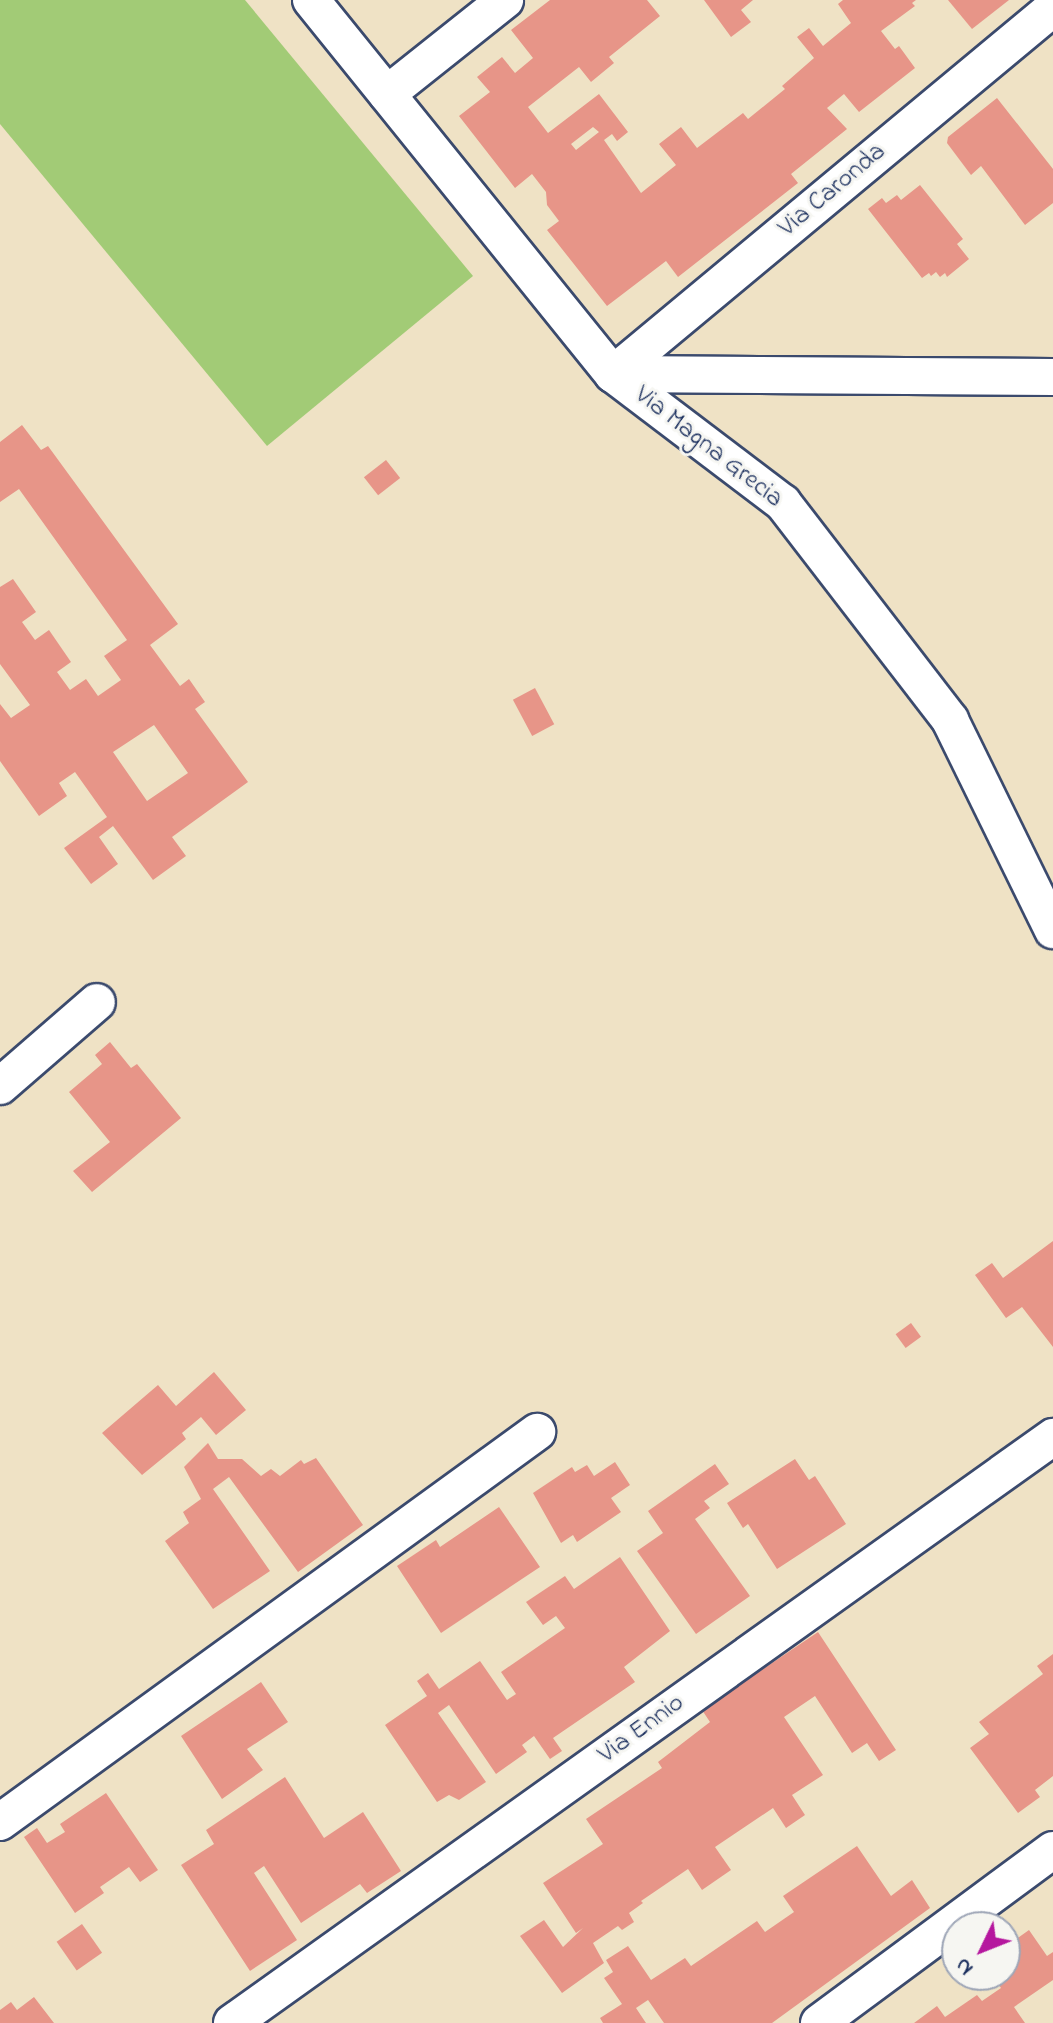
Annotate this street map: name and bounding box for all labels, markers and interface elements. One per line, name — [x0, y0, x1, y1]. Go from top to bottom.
street label: Via Caronda — [773, 137, 893, 245]
street label: Via Magna Grecia — [628, 380, 788, 516]
street label: Via Ennio — [593, 1688, 691, 1772]
north arrow — [941, 1911, 1021, 1991]
text: N — [948, 1950, 982, 1982]

